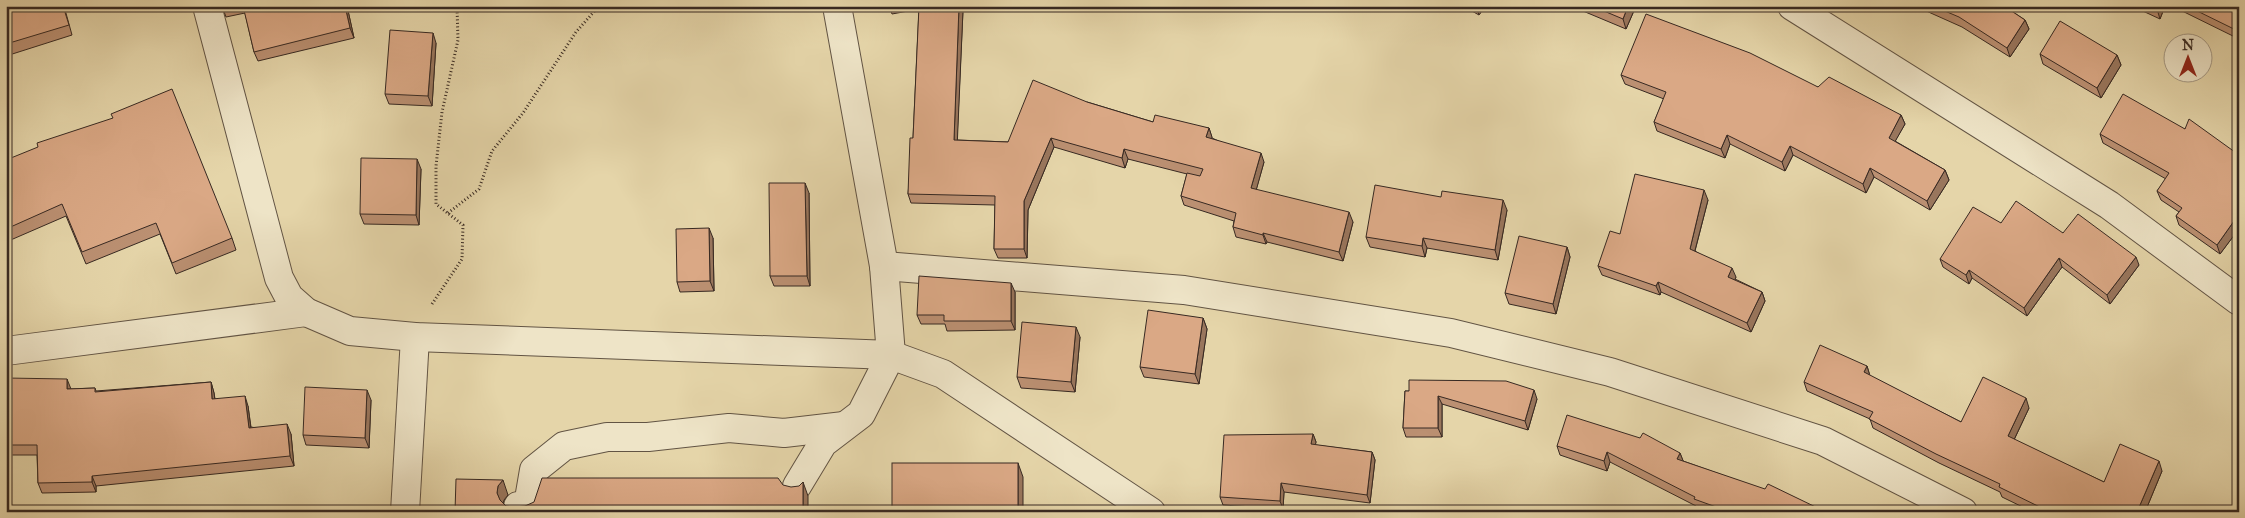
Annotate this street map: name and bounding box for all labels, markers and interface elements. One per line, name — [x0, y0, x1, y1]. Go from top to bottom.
north arrow — [2162, 32, 2212, 82]
text: N — [2182, 37, 2194, 54]

